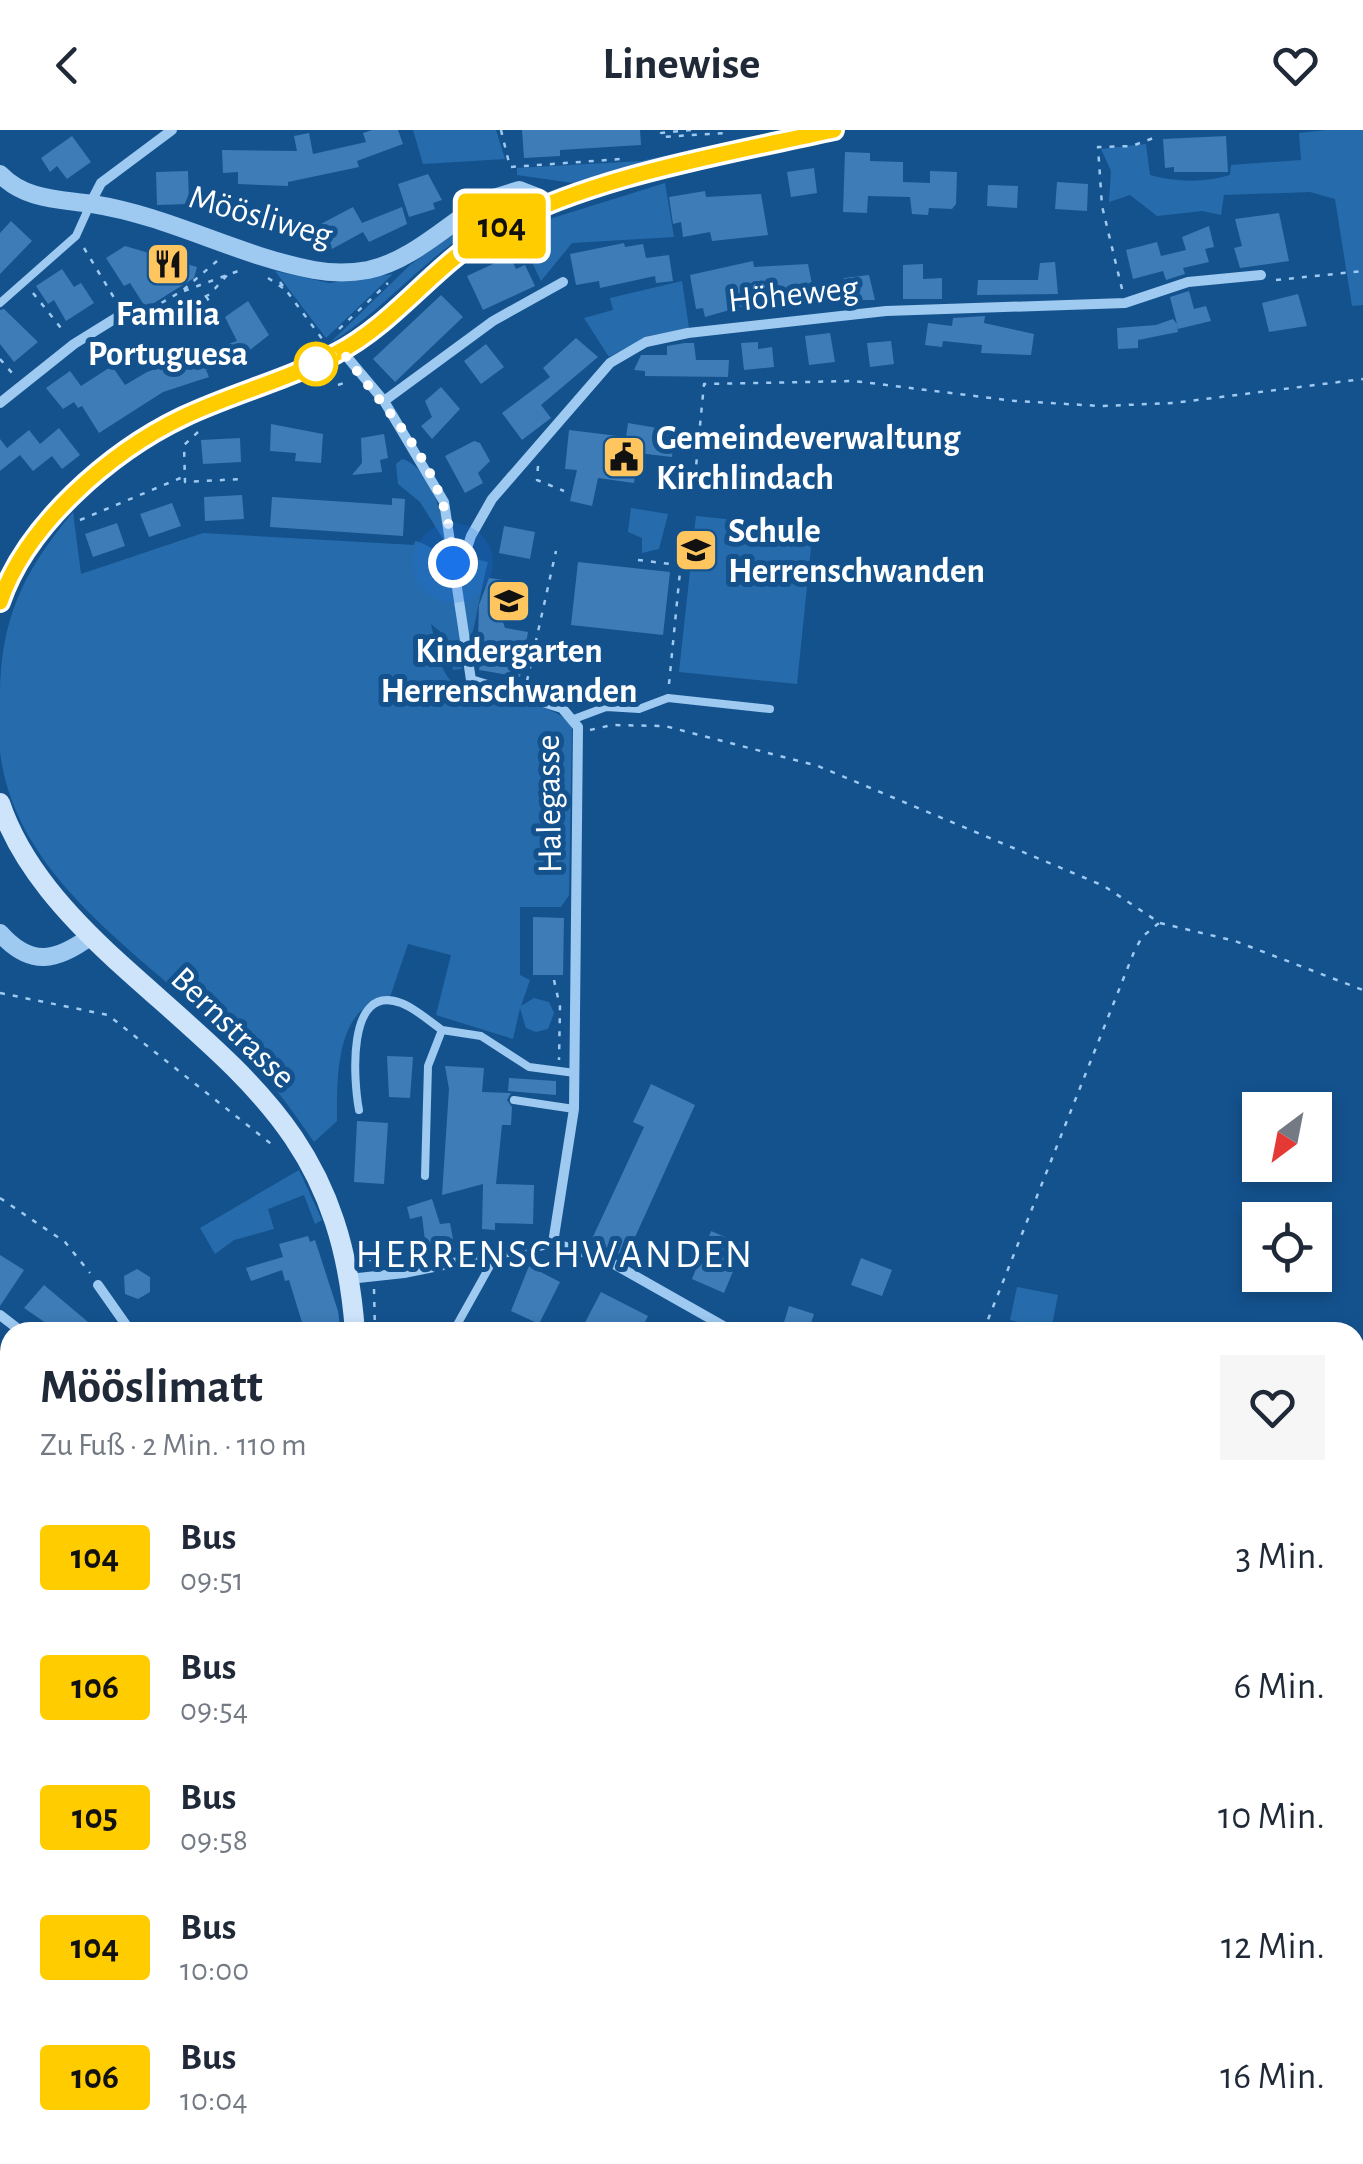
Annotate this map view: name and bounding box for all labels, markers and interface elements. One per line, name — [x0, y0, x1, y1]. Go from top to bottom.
icon: back — [40, 38, 95, 93]
icon: heart — [1268, 38, 1323, 93]
text: Linewise — [603, 42, 760, 87]
street label: Möösliweg — [185, 179, 336, 254]
line badge: 104 — [444, 194, 560, 258]
text: 104 — [478, 209, 526, 244]
restaurant icon: Familia Portuguesa — [145, 241, 191, 287]
street label: Höheweg — [726, 270, 860, 319]
place label: Familia Portuguesa — [88, 297, 248, 372]
unlabelled marker — [295, 343, 337, 385]
place label: Gemeindeverwaltung Kirchlindach — [656, 421, 961, 496]
public building icon: Gemeindeverwaltung Kirchlindach — [601, 434, 647, 480]
place label: Schule Herrenschwanden — [728, 514, 985, 589]
school or university icon: Schule Herrenschwanden — [673, 527, 719, 573]
your location — [428, 538, 478, 588]
school or university icon: Kindergarten Herrenschwanden — [486, 578, 532, 624]
place label: Kindergarten Herrenschwanden — [380, 634, 638, 709]
street label: Halegasse — [531, 734, 568, 874]
street label: Bernstrasse — [164, 961, 302, 1095]
north arrow — [1242, 1092, 1332, 1182]
map controls — [1242, 1092, 1332, 1292]
button: locate — [1242, 1202, 1332, 1292]
district label: HERRENSCHWANDEN — [355, 1235, 755, 1275]
button: heart — [1220, 1355, 1325, 1460]
text: Mööslimatt — [40, 1364, 263, 1412]
text: Zu Fuß · 2 Min. · 110 m — [40, 1429, 307, 1461]
text: Bus — [180, 1519, 236, 1557]
text: 3 Min. — [1236, 1538, 1325, 1576]
text: 104 — [71, 1540, 119, 1575]
text: 09:51 — [180, 1564, 244, 1596]
text: Bus — [180, 1649, 236, 1687]
text: 6 Min. — [1233, 1668, 1325, 1706]
text: 106 — [71, 1670, 119, 1705]
text: 09:54 — [180, 1694, 248, 1726]
text: Bus — [180, 1779, 236, 1817]
text: 10 Min. — [1218, 1798, 1325, 1836]
text: 105 — [72, 1800, 118, 1835]
text: 09:58 — [180, 1824, 248, 1856]
text: Bus — [180, 1909, 236, 1947]
text: 12 Min. — [1221, 1928, 1325, 1966]
text: 104 — [71, 1930, 119, 1965]
text: 10:00 — [180, 1954, 249, 1986]
text: Bus — [180, 2039, 236, 2077]
text: 16 Min. — [1220, 2058, 1325, 2096]
text: 106 — [71, 2060, 119, 2095]
text: 10:04 — [180, 2084, 248, 2116]

